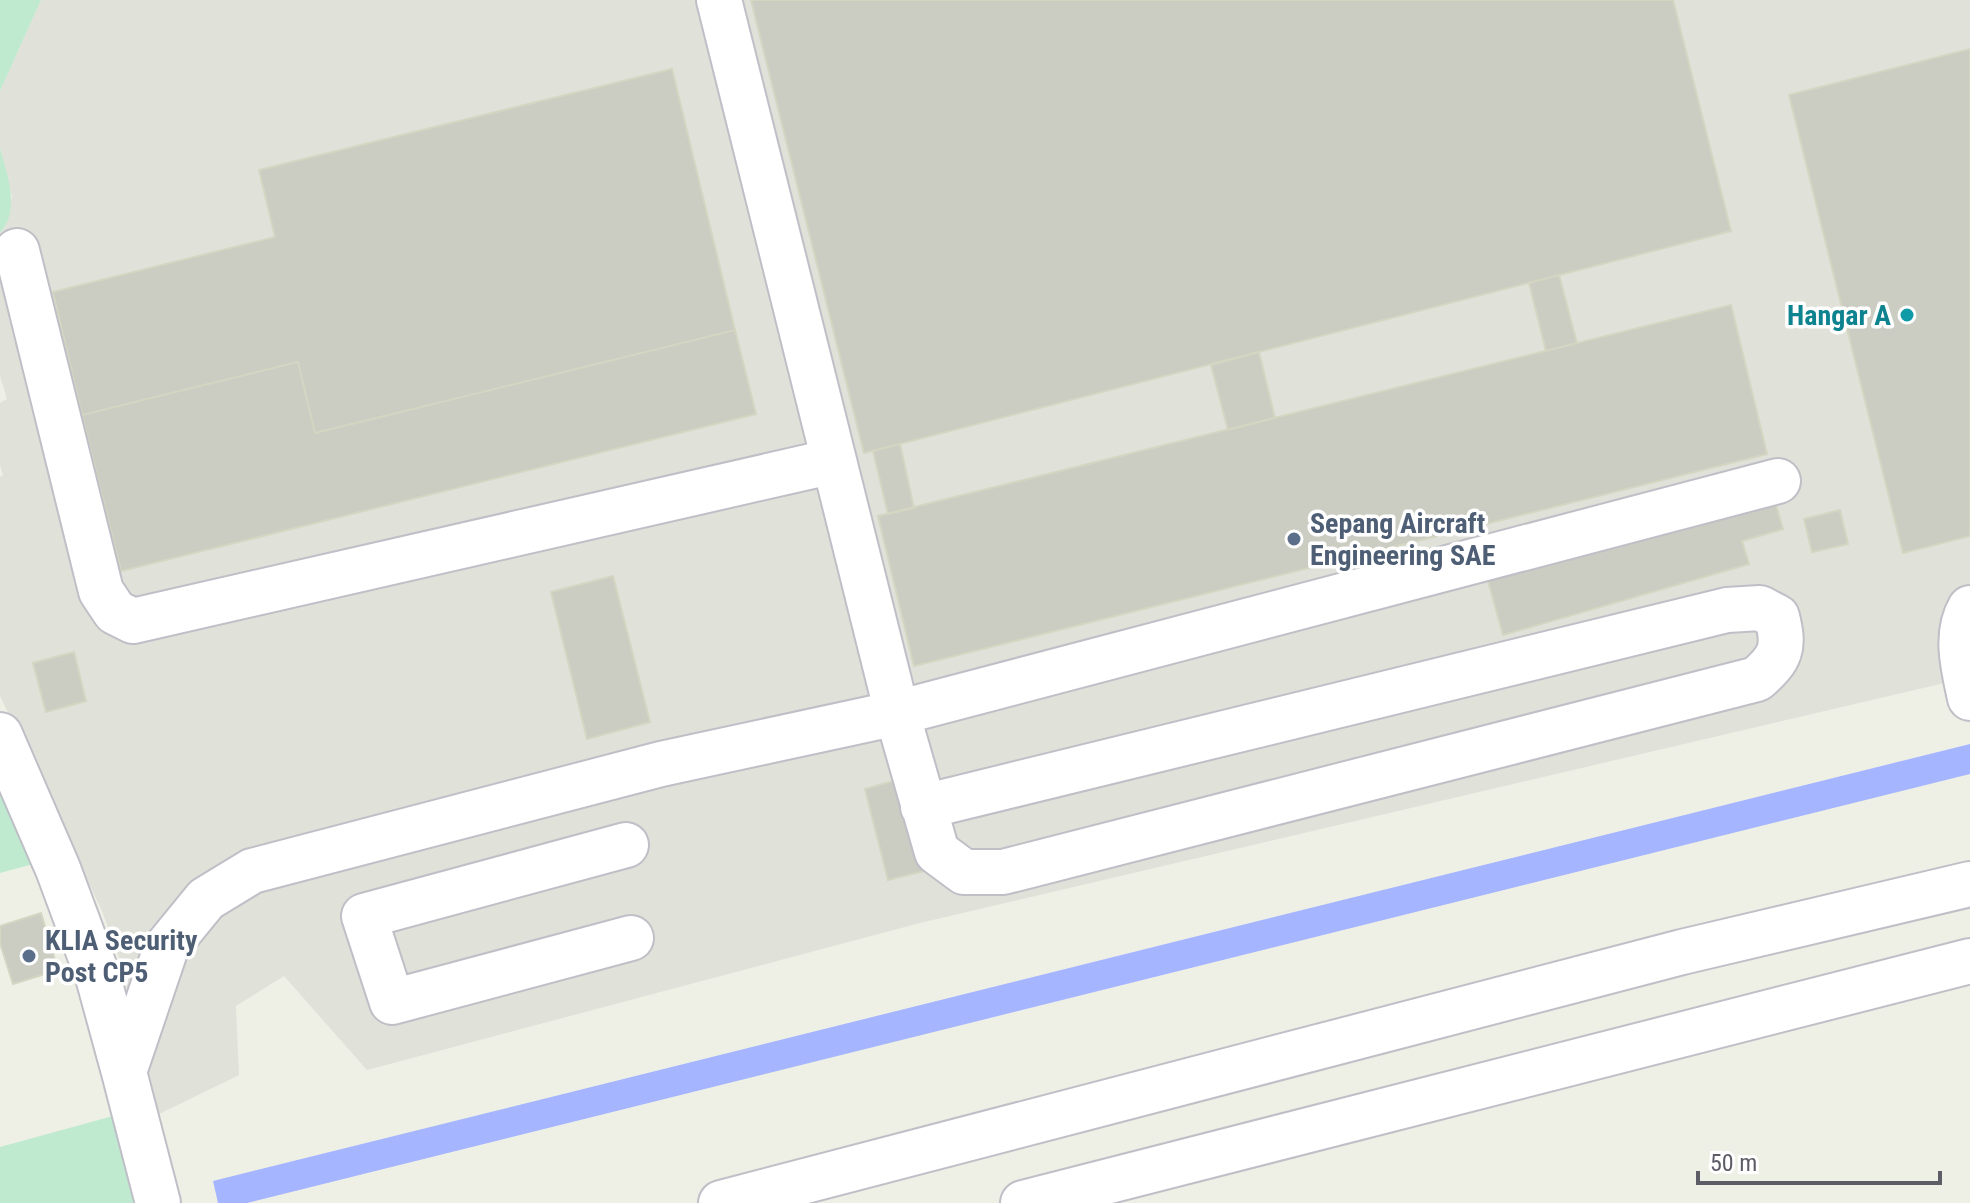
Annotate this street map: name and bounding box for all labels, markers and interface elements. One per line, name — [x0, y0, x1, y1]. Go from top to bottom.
place label: Hangar A — [1787, 299, 1891, 332]
marker: Hangar A — [1898, 306, 1916, 324]
place label: Sepang Aircraft Engineering SAE — [1310, 507, 1496, 572]
marker: Sepang Aircraft Engineering SAE — [1285, 530, 1303, 548]
place label: KLIA Security Post CP5 — [45, 924, 198, 989]
marker: KLIA Security Post CP5 — [20, 947, 38, 965]
scale bar — [1698, 1135, 1940, 1185]
text: 50 m — [1710, 1149, 1757, 1177]

